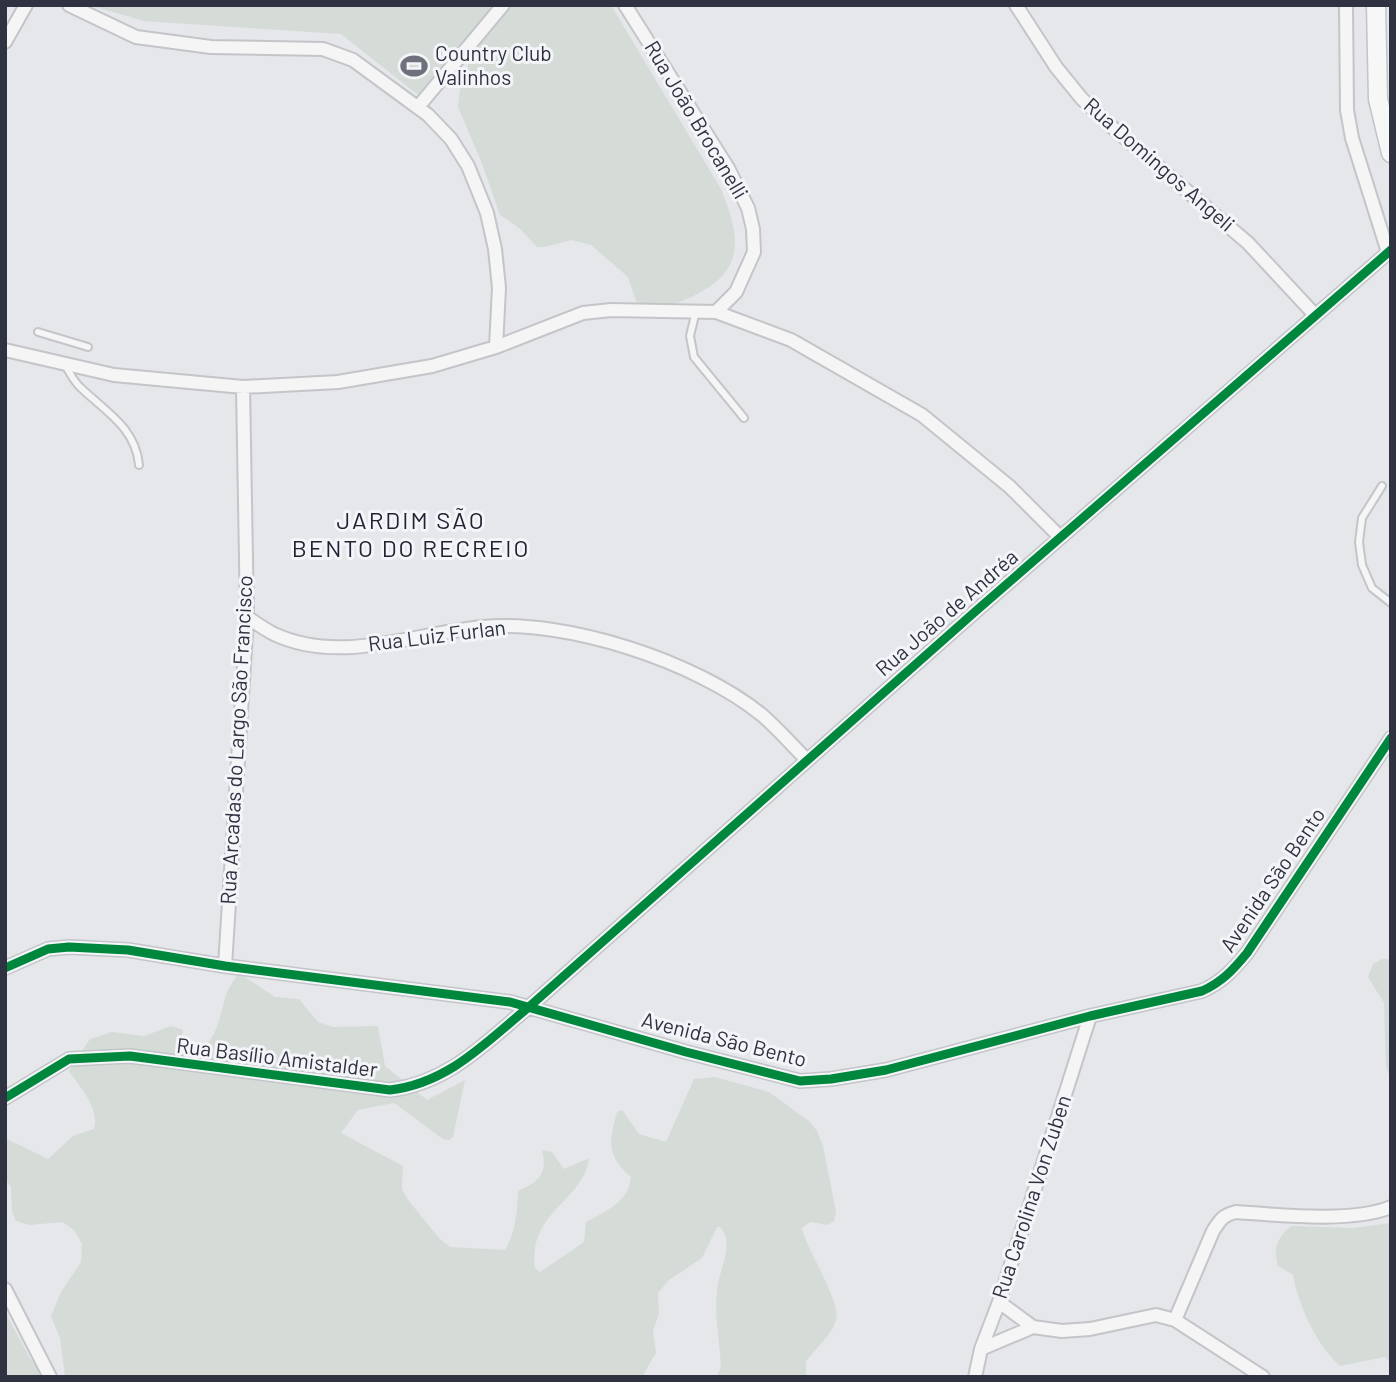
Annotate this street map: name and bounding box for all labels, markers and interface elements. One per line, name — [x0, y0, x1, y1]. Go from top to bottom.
street label: Rua João Brocanelli — [640, 36, 754, 203]
place label: Country Club Valinhos — [435, 40, 552, 89]
sports icon: Country Club Valinhos — [399, 51, 429, 81]
street label: Rua Domingos Angeli — [1080, 92, 1240, 236]
district label: JARDIM SÃO BENTO DO RECREIO — [292, 505, 530, 562]
street label: Rua João de Andréa — [870, 543, 1022, 680]
street label: Rua Arcadas do Largo São Francisco — [214, 575, 257, 905]
street label: Rua Luiz Furlan — [367, 614, 507, 655]
street label: Avenida São Bento — [1214, 802, 1329, 956]
street label: Avenida São Bento — [639, 1006, 809, 1071]
street label: Rua Basílio Amistalder — [175, 1032, 379, 1081]
street label: Rua Carolina Von Zuben — [986, 1092, 1075, 1302]

